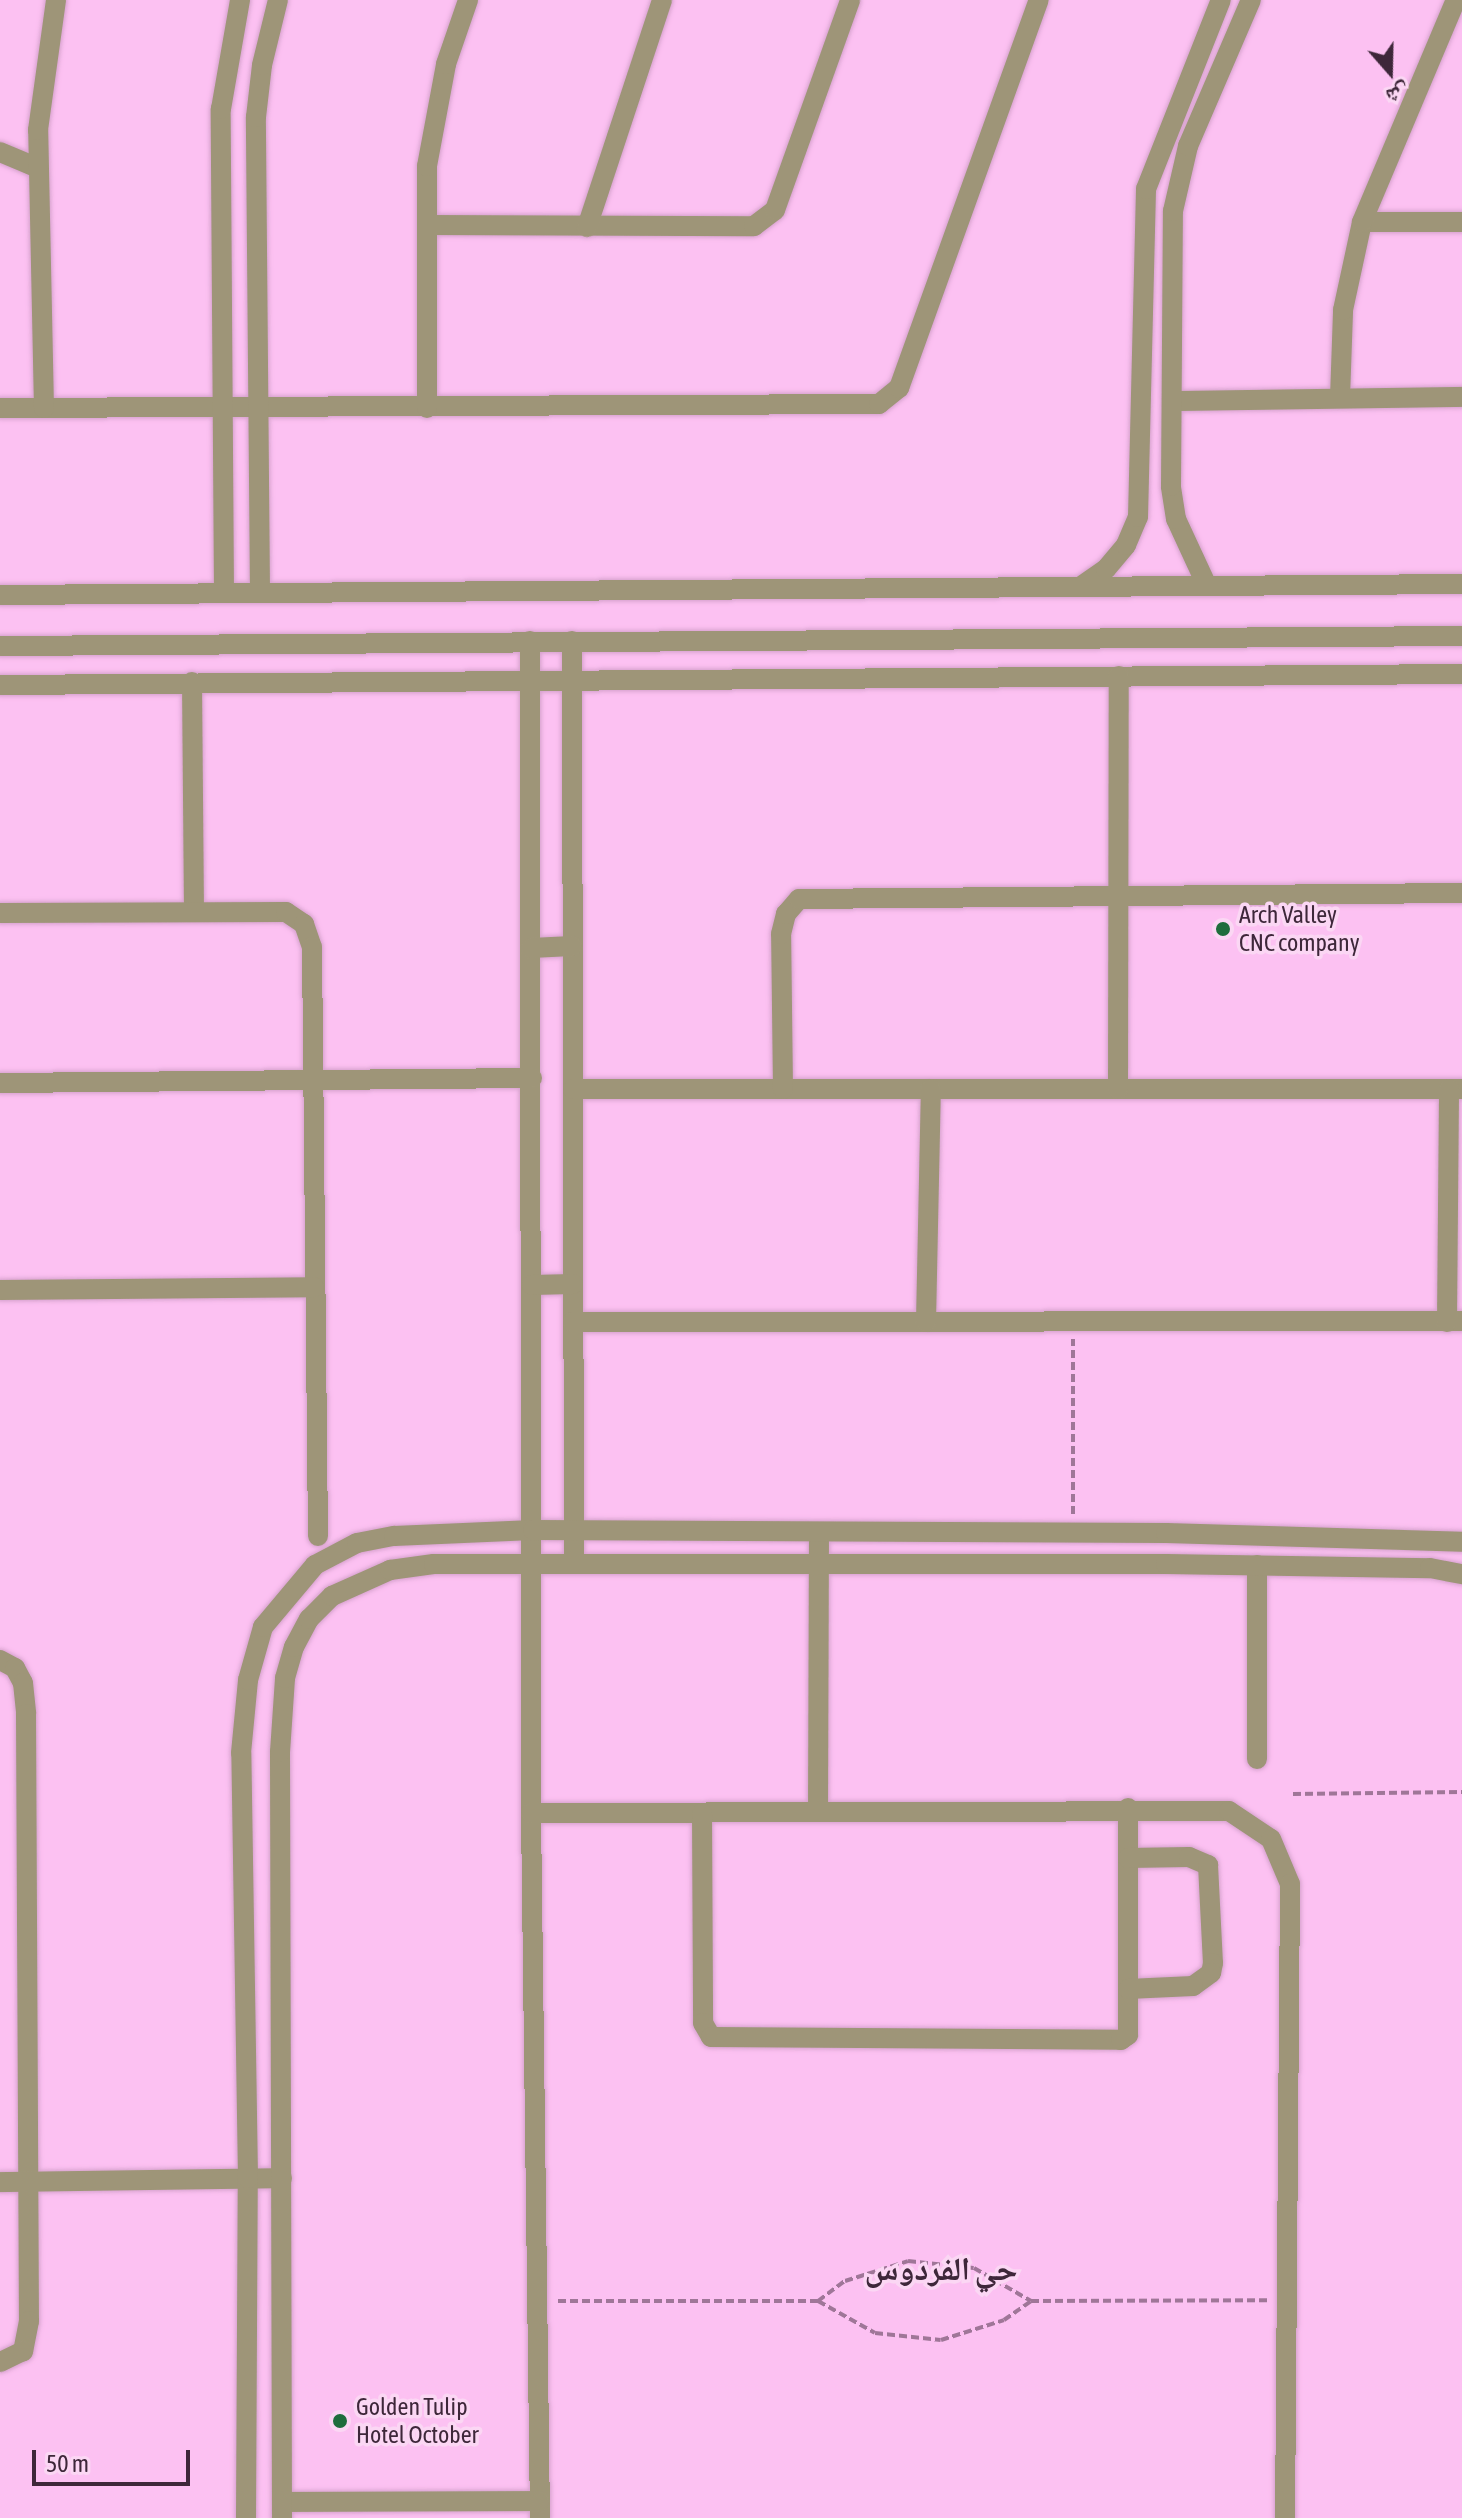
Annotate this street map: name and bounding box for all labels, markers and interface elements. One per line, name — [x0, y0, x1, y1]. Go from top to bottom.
north arrow — [1350, 32, 1430, 112]
text: ش — [1383, 78, 1414, 111]
place label: Arch Valley CNC company — [1239, 901, 1360, 957]
marker: Arch Valley CNC company — [1214, 920, 1232, 938]
district label: حي الفردوس — [865, 2250, 1017, 2288]
place label: Golden Tulip Hotel October — [356, 2393, 479, 2449]
marker: Golden Tulip Hotel October — [331, 2412, 349, 2430]
scale bar — [36, 2434, 194, 2484]
text: 50 m — [46, 2450, 89, 2477]

